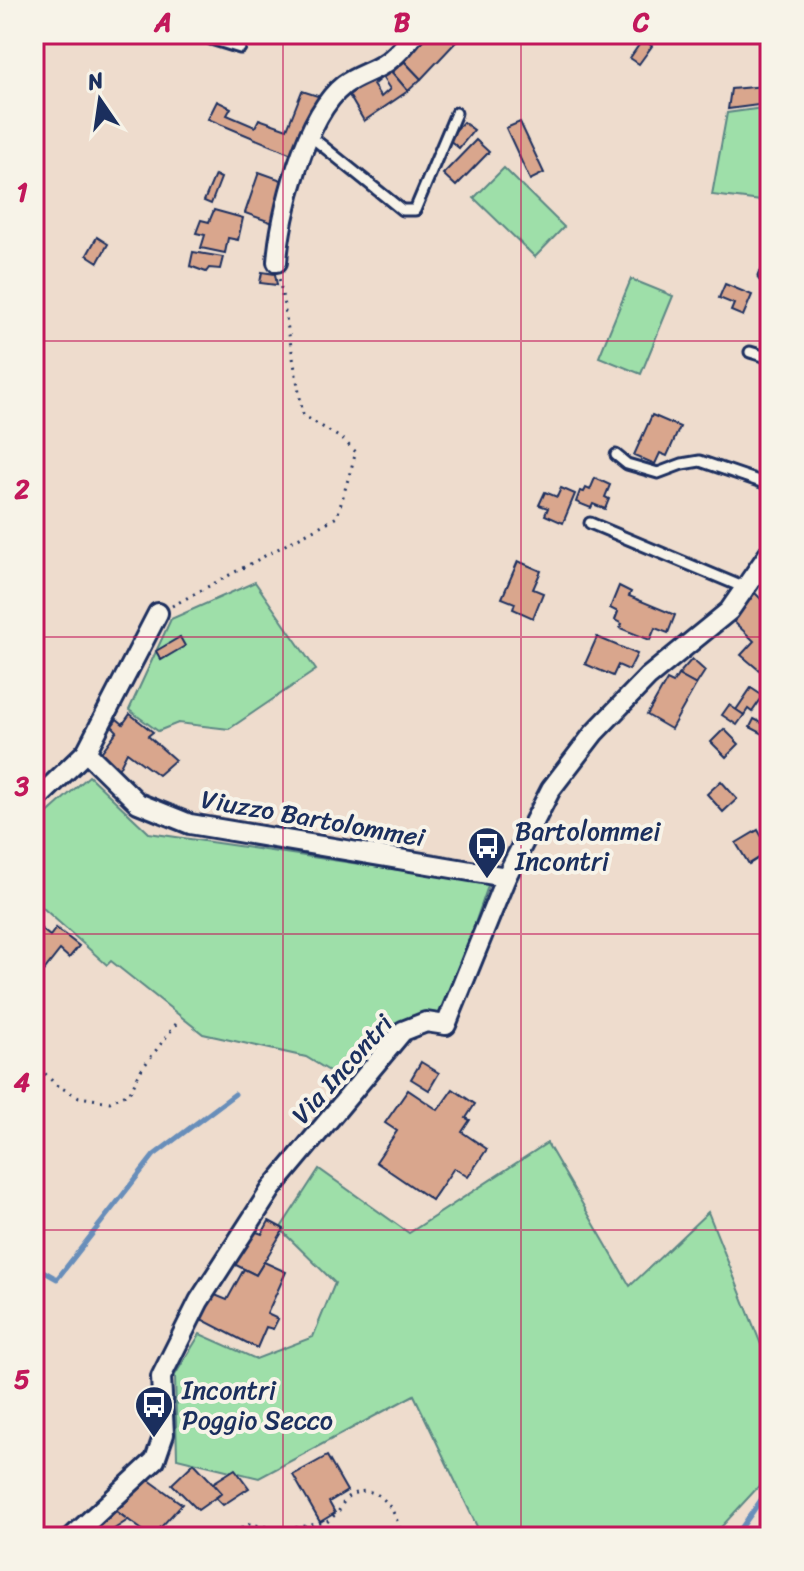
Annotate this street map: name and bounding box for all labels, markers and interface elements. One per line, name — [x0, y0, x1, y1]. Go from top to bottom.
text: A — [153, 0, 172, 45]
text: B — [394, 0, 411, 45]
text: C — [632, 0, 650, 45]
north arrow — [60, 60, 140, 140]
text: N — [83, 60, 108, 102]
text: 1 — [16, 169, 28, 215]
text: 2 — [13, 466, 30, 512]
text: 3 — [14, 763, 30, 809]
street label: Viuzzo Bartolommei — [198, 776, 429, 860]
place label: Bartolommei Incontri — [514, 808, 661, 884]
bus stop icon: Bartolommei Incontri — [466, 825, 508, 880]
street label: Via Incontri — [279, 1003, 405, 1135]
text: 4 — [14, 1059, 30, 1105]
text: 5 — [14, 1356, 30, 1402]
place label: Incontri Poggio Secco — [181, 1367, 333, 1443]
bus stop icon: Incontri Poggio Secco — [133, 1384, 175, 1439]

